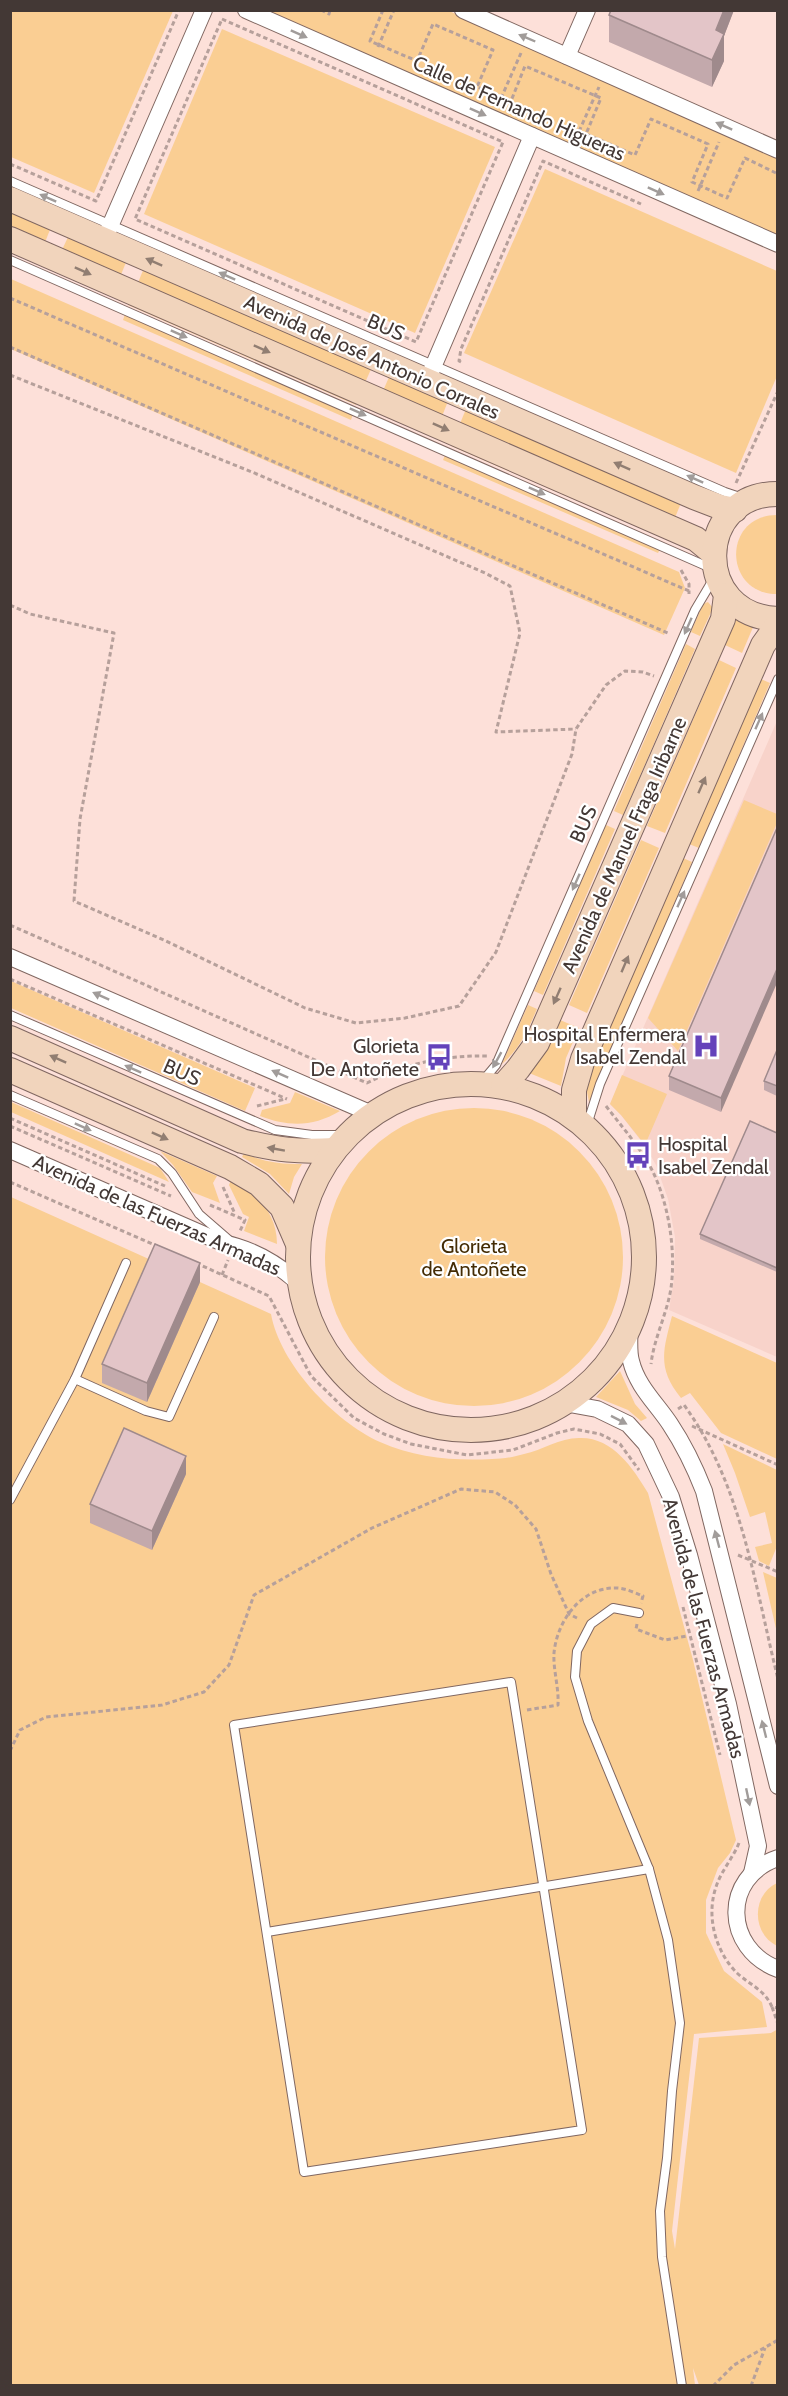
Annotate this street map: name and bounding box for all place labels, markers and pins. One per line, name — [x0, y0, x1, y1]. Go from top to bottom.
place label: Hospital Enfermera Isabel Zendal — [523, 1022, 686, 1069]
hospital icon: Hospital Enfermera Isabel Zendal — [691, 1031, 721, 1061]
place label: Glorieta De Antoñete — [311, 1034, 419, 1081]
bus stop icon: Glorieta De Antoñete — [424, 1042, 454, 1072]
place label: Hospital Isabel Zendal — [658, 1132, 769, 1179]
bus stop icon: Hospital Isabel Zendal — [623, 1140, 653, 1170]

